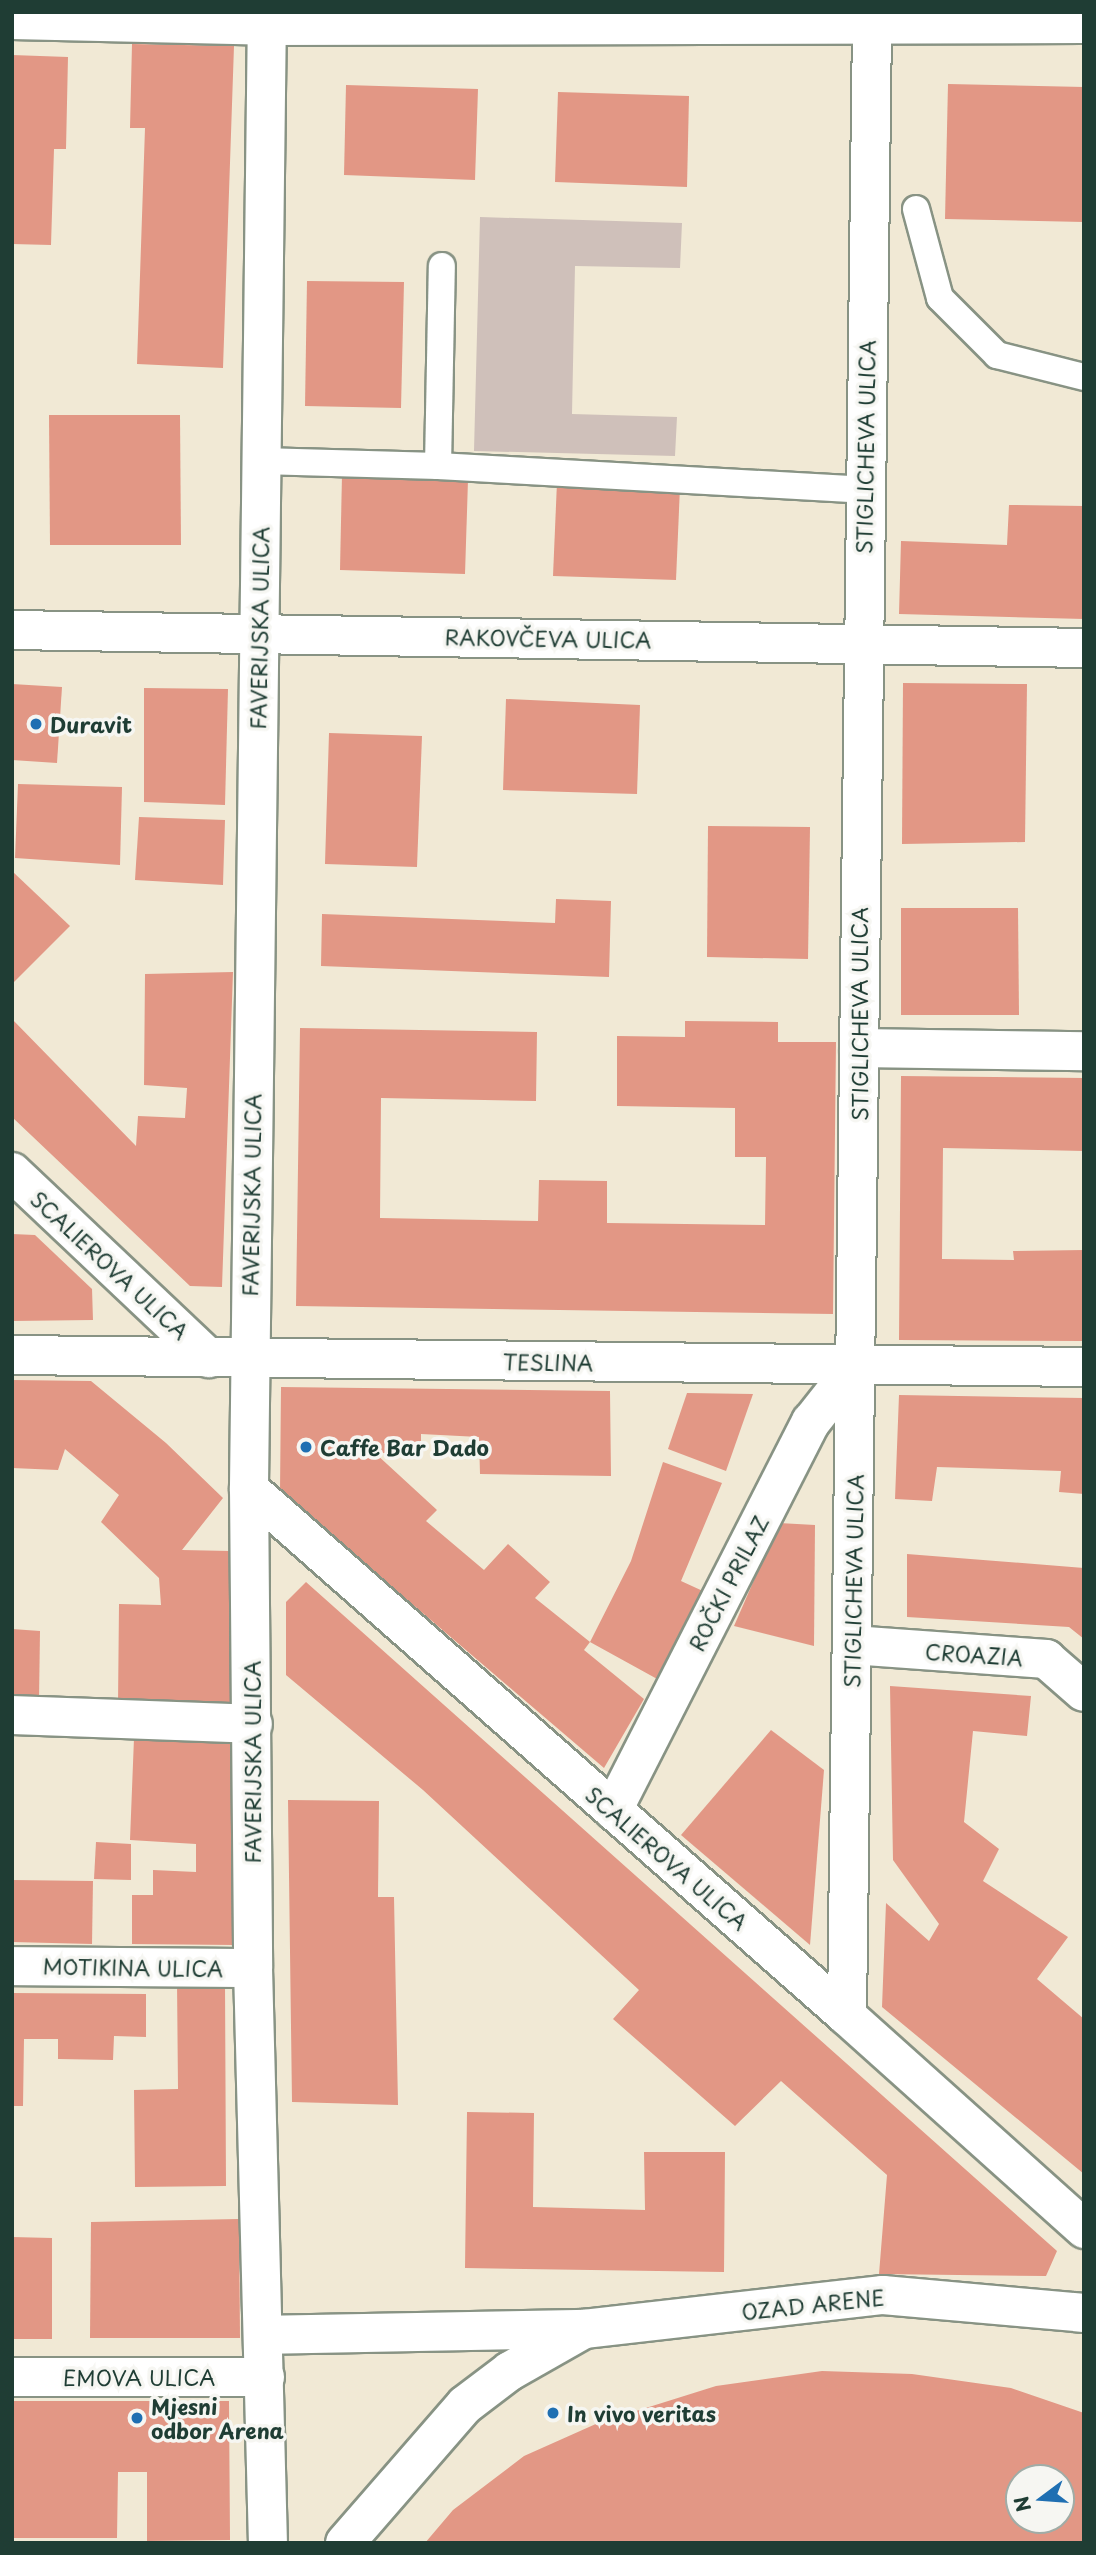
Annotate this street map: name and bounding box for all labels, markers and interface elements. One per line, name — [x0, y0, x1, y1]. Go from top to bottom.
street label: STIGLICHEVA ULICA — [851, 339, 879, 555]
street label: FAVERIJSKA ULICA — [245, 527, 273, 729]
street label: RAKOVČEVA ULICA — [445, 624, 651, 652]
place label: Duravit — [50, 711, 132, 737]
marker: Duravit — [28, 716, 44, 732]
street label: STIGLICHEVA ULICA — [846, 906, 872, 1122]
street label: FAVERIJSKA ULICA — [237, 1094, 265, 1296]
street label: SCALIEROVA ULICA — [26, 1185, 194, 1345]
street label: TESLINA — [503, 1349, 593, 1375]
place label: Caffe Bar Dado — [320, 1434, 490, 1460]
marker: Caffe Bar Dado — [298, 1439, 314, 1455]
street label: STIGLICHEVA ULICA — [839, 1473, 867, 1689]
street label: ROČKI PRILAZ — [683, 1511, 773, 1655]
street label: CROAZIA — [924, 1638, 1024, 1670]
street label: FAVERIJSKA ULICA — [239, 1661, 265, 1863]
street label: SCALIEROVA ULICA — [581, 1781, 753, 1935]
street label: MOTIKINA ULICA — [42, 1953, 224, 1981]
street label: OZAD ARENE — [741, 2284, 885, 2324]
street label: EMOVA ULICA — [63, 2364, 215, 2390]
place label: Mjesni odbor Arena — [151, 2393, 283, 2443]
place label: In vivo veritas — [567, 2400, 717, 2426]
marker: In vivo veritas — [545, 2405, 561, 2421]
marker: Mjesni odbor Arena — [129, 2410, 145, 2426]
north arrow — [1005, 2464, 1075, 2534]
text: N — [1006, 2493, 1037, 2515]

